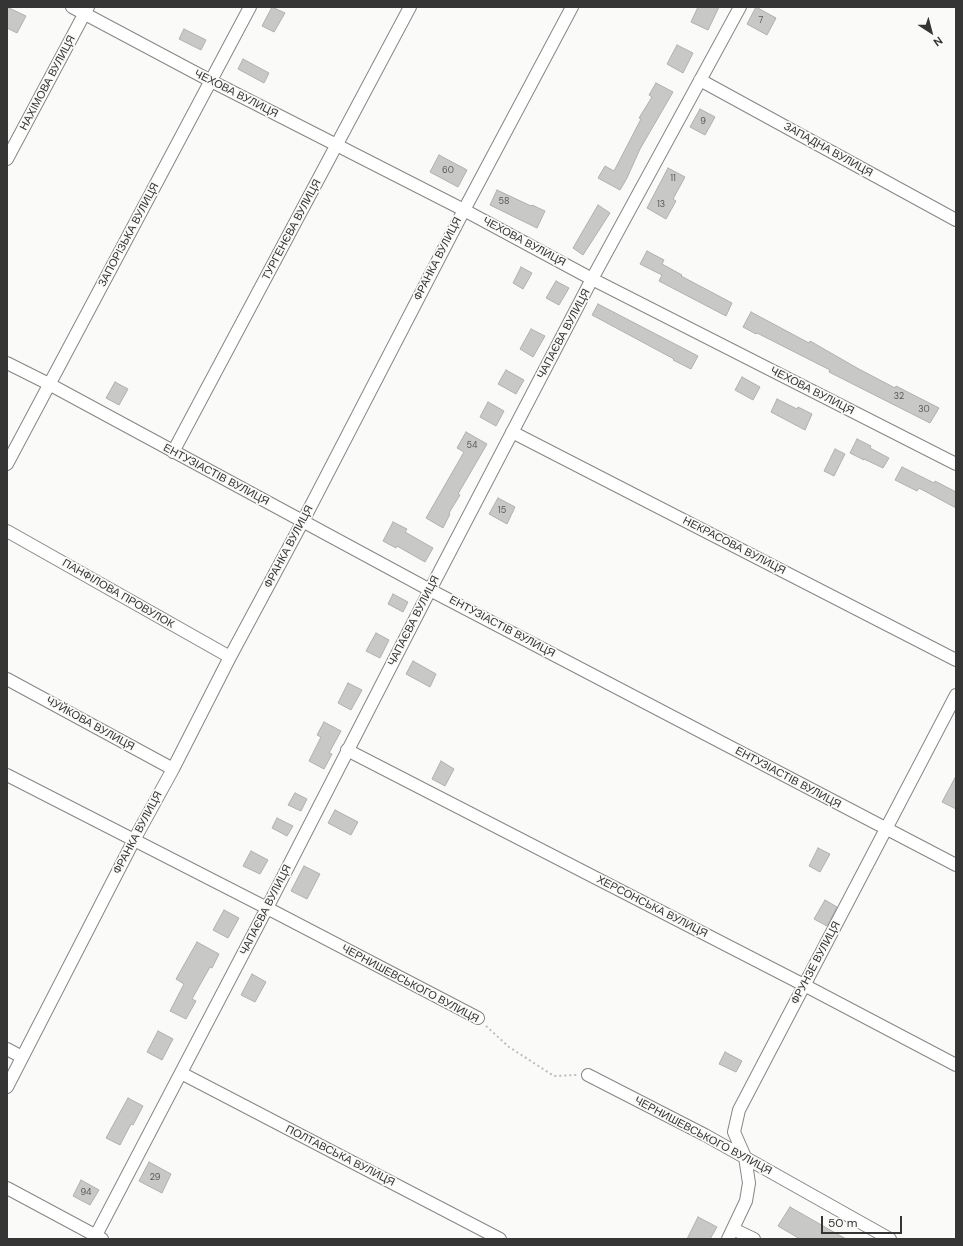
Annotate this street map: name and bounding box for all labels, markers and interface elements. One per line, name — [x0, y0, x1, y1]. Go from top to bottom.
north arrow — [911, 12, 951, 52]
house number: 7 — [759, 16, 763, 26]
street label: НАХІМОВА ВУЛИЦЯ — [17, 33, 79, 133]
text: N — [931, 34, 945, 50]
street label: ЧЕХОВА ВУЛИЦЯ — [192, 67, 280, 121]
house number: 9 — [700, 117, 706, 127]
street label: ЗАПАДНА ВУЛИЦЯ — [781, 120, 875, 180]
house number: 60 — [442, 166, 454, 176]
house number: 11 — [670, 174, 676, 184]
street label: ТУРГЕНЄВА ВУЛИЦЯ — [260, 177, 324, 283]
street label: ЗАПОРІЗЬКА ВУЛИЦЯ — [96, 181, 162, 289]
house number: 58 — [499, 197, 509, 207]
house number: 13 — [657, 200, 665, 210]
street label: ФРАНКА ВУЛИЦЯ — [411, 215, 465, 303]
street label: ЧЕХОВА ВУЛИЦЯ — [480, 215, 568, 269]
street label: ЧАПАЄВА ВУЛИЦЯ — [535, 287, 593, 381]
street label: ЧЕХОВА ВУЛИЦЯ — [768, 364, 856, 418]
house number: 32 — [894, 392, 904, 402]
house number: 30 — [918, 405, 930, 415]
street label: ЕНТУЗІАСТІВ ВУЛИЦЯ — [161, 441, 271, 509]
house number: 54 — [467, 441, 477, 451]
street label: ФРАНКА ВУЛИЦЯ — [262, 503, 316, 591]
house number: 15 — [498, 506, 506, 516]
street label: НЕКРАСОВА ВУЛИЦЯ — [680, 514, 788, 578]
street label: ПАНФІЛОВА ПРОВУЛОК — [60, 557, 176, 631]
street label: ЧАПАЄВА ВУЛИЦЯ — [385, 574, 443, 668]
street label: ЕНТУЗІАСТІВ ВУЛИЦЯ — [447, 593, 557, 661]
street label: ЧУЙКОВА ВУЛИЦЯ — [43, 694, 137, 754]
street label: ЕНТУЗІАСТІВ ВУЛИЦЯ — [733, 744, 843, 812]
street label: ФРАНКА ВУЛИЦЯ — [111, 789, 165, 877]
street label: ЧАПАЄВА ВУЛИЦЯ — [237, 863, 295, 957]
street label: ХЕРСОНСЬКА ВУЛИЦЯ — [594, 873, 710, 941]
street label: ФРУНЗЕ ВУЛИЦЯ — [789, 919, 843, 1007]
street label: ЧЕРНИШЕВСЬКОГО ВУЛИЦЯ — [339, 942, 481, 1026]
street label: ЧЕРНИШЕВСЬКОГО ВУЛИЦЯ — [632, 1094, 774, 1178]
street label: ПОЛТАВСЬКА ВУЛИЦЯ — [283, 1123, 397, 1189]
house number: 29 — [150, 1173, 160, 1183]
house number: 94 — [80, 1188, 92, 1198]
scale bar — [823, 1208, 904, 1234]
text: 50 m — [828, 1215, 857, 1231]

